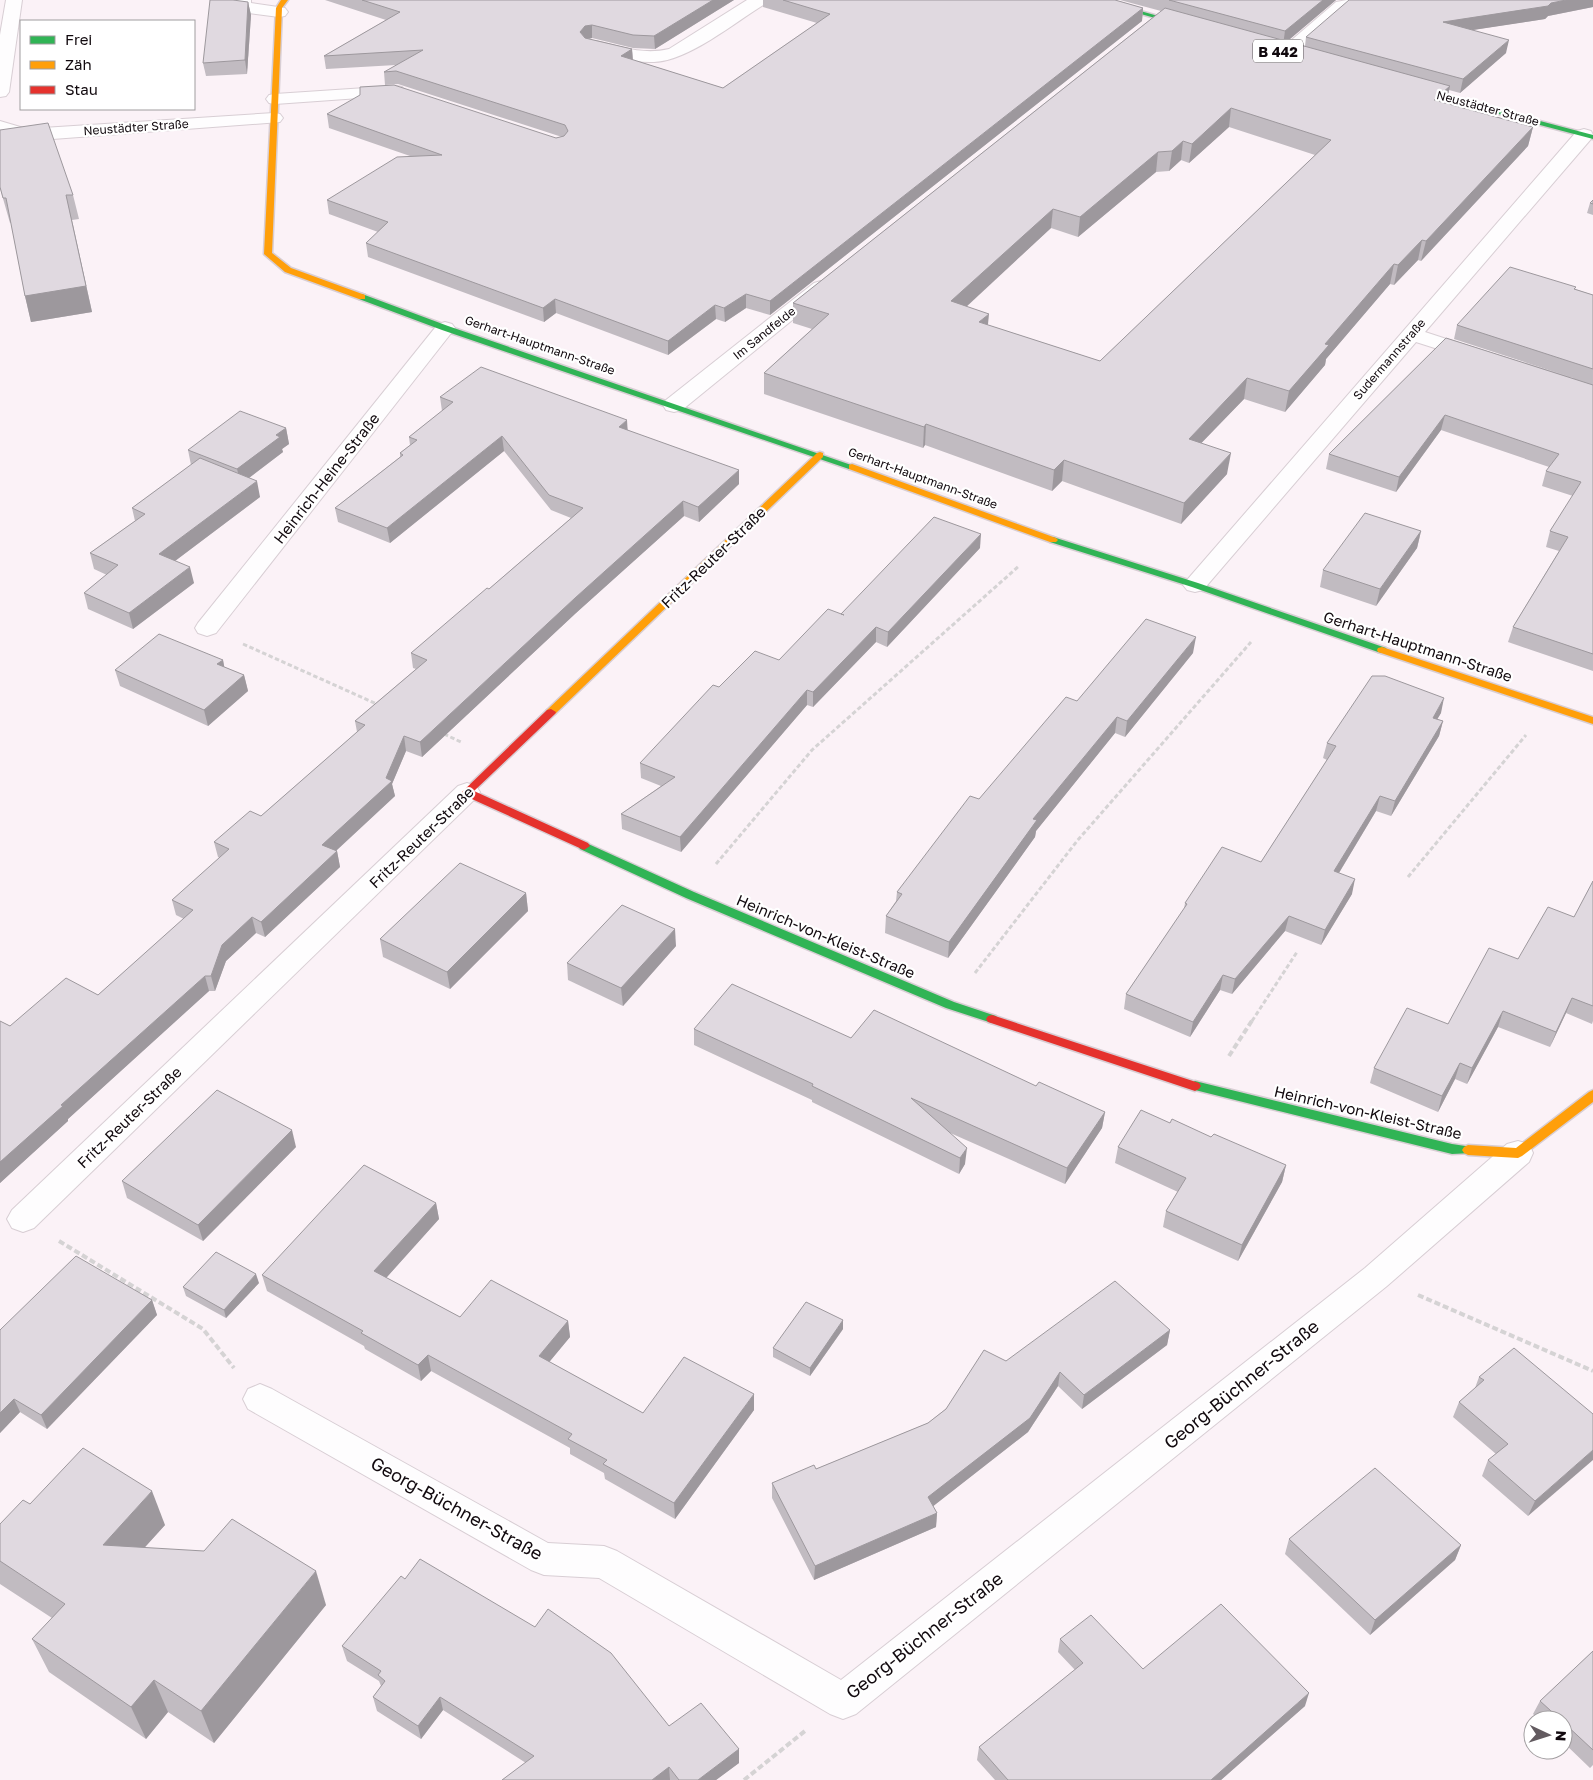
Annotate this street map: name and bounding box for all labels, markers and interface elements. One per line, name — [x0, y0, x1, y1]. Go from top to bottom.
legend — [20, 20, 195, 110]
text: Frei — [65, 30, 92, 48]
road number: B 442 — [1253, 40, 1303, 62]
text: Zäh — [65, 55, 92, 73]
text: Stau — [65, 80, 98, 98]
street label: Neustädter Straße — [1435, 87, 1541, 129]
street label: Neustädter Straße — [83, 116, 189, 138]
street label: Im Sandfelde — [730, 303, 798, 363]
street label: Gerhart-Hauptmann-Straße — [463, 312, 617, 378]
street label: Sudermannstraße — [1350, 315, 1428, 403]
street label: Heinrich-Heine-Straße — [269, 409, 383, 547]
street label: Gerhart-Hauptmann-Straße — [846, 444, 1000, 512]
street label: Fritz-Reuter-Straße — [657, 502, 769, 611]
street label: Gerhart-Hauptmann-Straße — [1321, 607, 1515, 685]
street label: Fritz-Reuter-Straße — [365, 782, 477, 891]
street label: Heinrich-von-Kleist-Straße — [734, 890, 918, 982]
street label: Fritz-Reuter-Straße — [73, 1062, 185, 1171]
street label: Heinrich-von-Kleist-Straße — [1273, 1082, 1464, 1142]
street label: Georg-Büchner-Straße — [1159, 1315, 1323, 1453]
street label: Georg-Büchner-Straße — [367, 1452, 547, 1564]
street label: Georg-Büchner-Straße — [841, 1567, 1007, 1703]
north arrow — [1523, 1710, 1573, 1760]
text: N — [1553, 1730, 1570, 1742]

